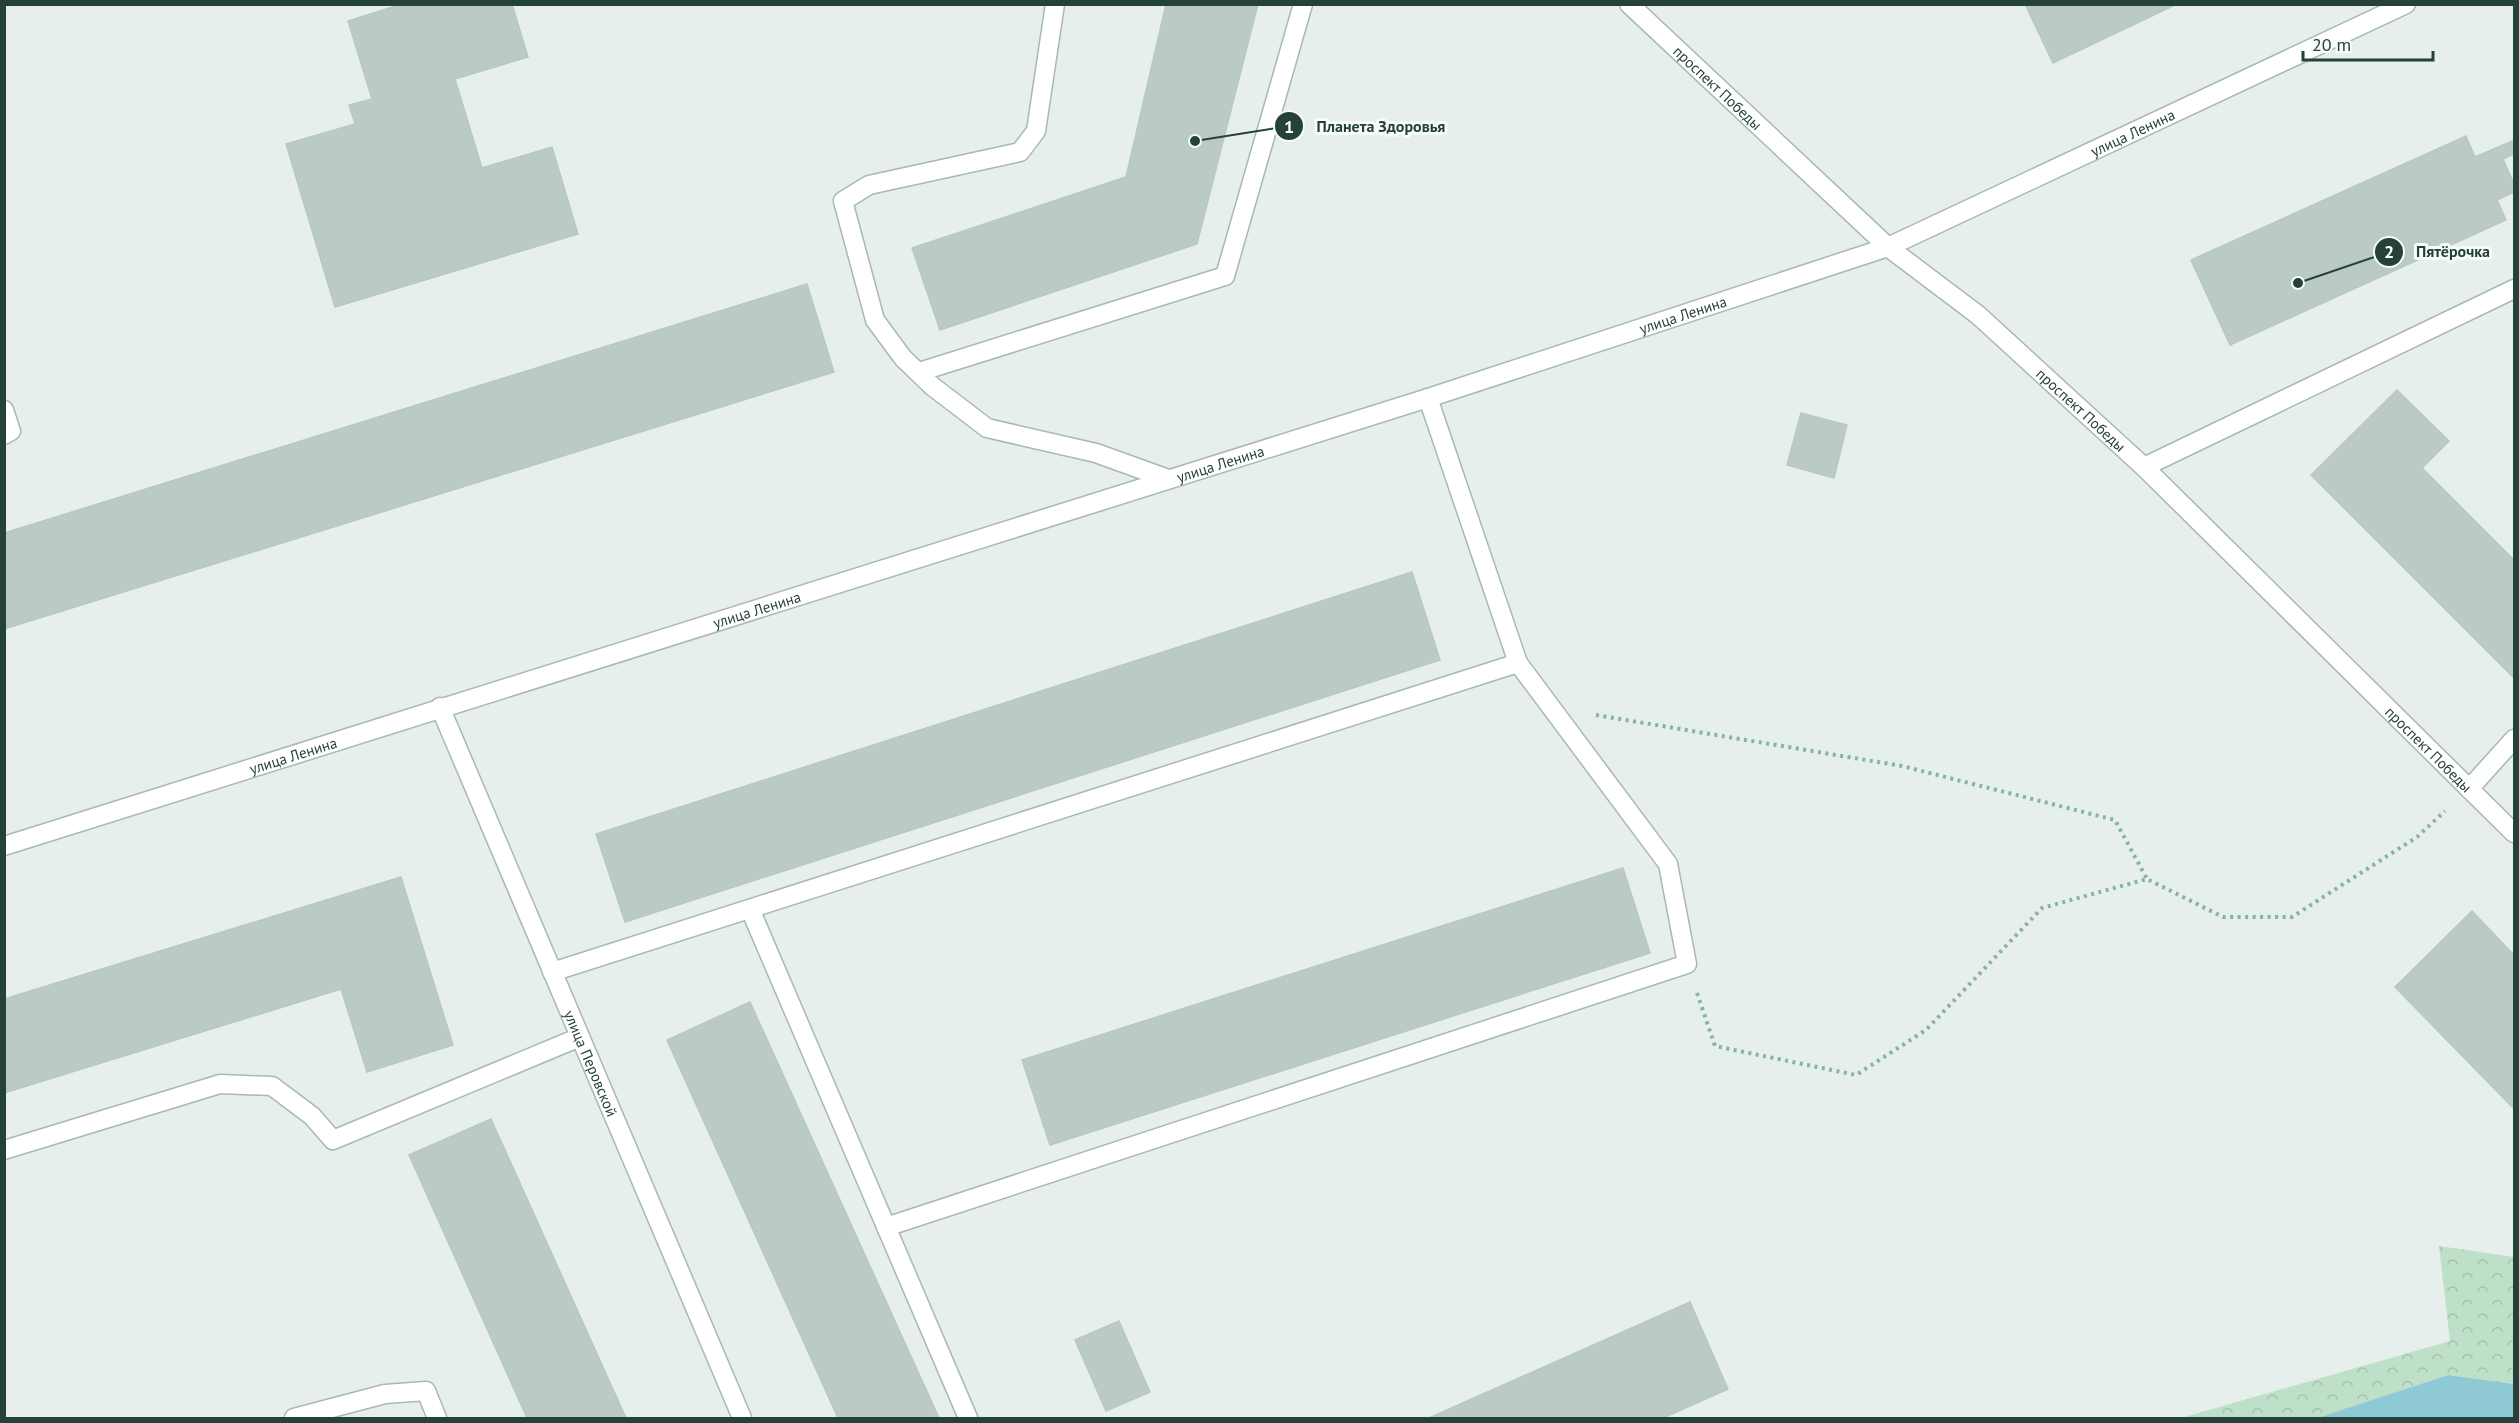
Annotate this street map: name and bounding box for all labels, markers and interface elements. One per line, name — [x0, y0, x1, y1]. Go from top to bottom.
scale bar — [2303, 24, 2434, 62]
text: 20 m — [2312, 33, 2351, 56]
street label: проспект Победы — [1670, 41, 1766, 134]
street label: улица Ленина — [2087, 104, 2178, 160]
callout: Планета Здоровья — [1274, 109, 1457, 143]
text: 1 — [1284, 115, 1294, 138]
text: Планета Здоровья — [1317, 116, 1445, 136]
callout: Пятёрочка — [2374, 235, 2502, 269]
text: 2 — [2384, 240, 2394, 263]
text: Пятёрочка — [2416, 241, 2490, 261]
street label: улица Ленина — [1637, 291, 1729, 338]
street label: проспект Победы — [2033, 364, 2130, 455]
street label: улица Ленина — [1174, 441, 1266, 486]
street label: улица Ленина — [710, 587, 803, 632]
street label: проспект Победы — [2382, 702, 2477, 796]
street label: улица Ленина — [247, 732, 339, 778]
street label: улица Перовской — [560, 1007, 622, 1119]

